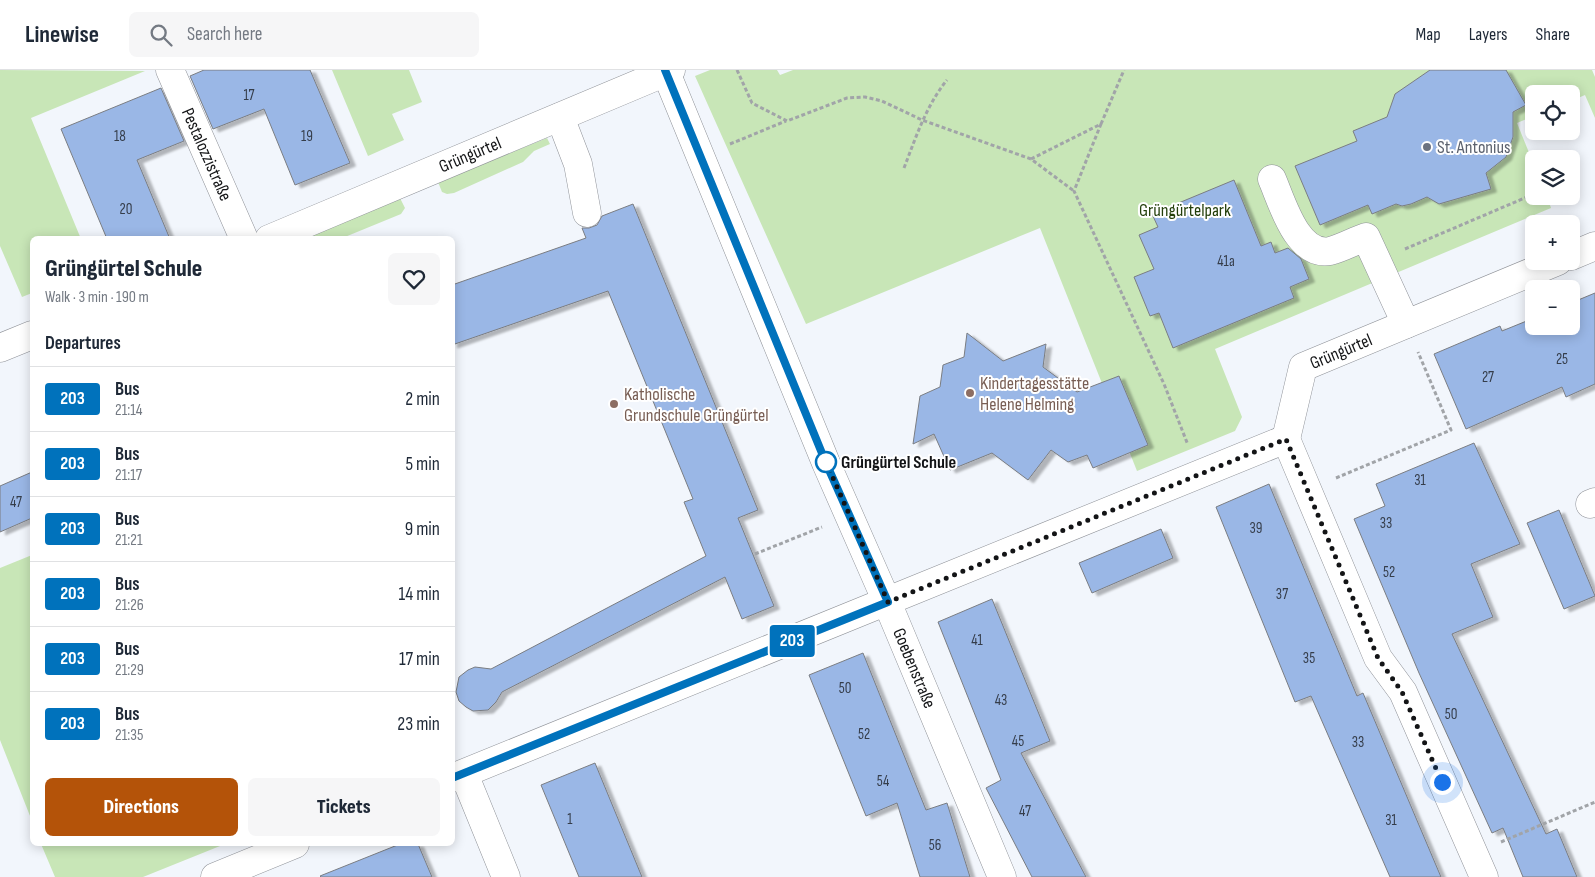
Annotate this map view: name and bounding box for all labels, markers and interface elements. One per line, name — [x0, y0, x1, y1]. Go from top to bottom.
search box — [129, 12, 479, 57]
text: Linewise — [25, 20, 99, 49]
icon: search — [147, 21, 175, 49]
text: Search here — [187, 23, 263, 46]
text: Map — [1416, 24, 1441, 45]
text: Layers — [1469, 24, 1508, 45]
text: Share — [1536, 24, 1570, 45]
map controls — [1525, 85, 1580, 335]
button: locate — [1525, 85, 1580, 140]
house number: 17 — [243, 86, 255, 105]
street label: Pestalozzistraße — [177, 105, 236, 204]
house number: 18 — [114, 127, 126, 146]
house number: 19 — [301, 127, 313, 146]
street label: Grüngürtel — [436, 133, 504, 177]
place label: St. Antonius — [1437, 137, 1510, 158]
marker: St. Antonius — [1421, 141, 1433, 153]
button: layers — [1525, 150, 1580, 205]
house number: 20 — [120, 200, 132, 219]
park label: Grüngürtelpark — [1139, 200, 1231, 221]
button: + — [1525, 215, 1580, 270]
house number: 41a — [1217, 252, 1235, 271]
button: heart — [388, 253, 440, 305]
text: Grüngürtel Schule — [45, 254, 202, 283]
button: − — [1525, 280, 1580, 335]
text: Walk · 3 min · 190 m — [45, 288, 149, 307]
street label: Grüngürtel — [1307, 329, 1375, 374]
text: Departures — [45, 332, 121, 355]
house number: 25 — [1556, 350, 1568, 369]
house number: 27 — [1482, 368, 1494, 387]
place label: Kindertagesstätte Helene Helming — [980, 373, 1089, 415]
text: Bus — [115, 378, 140, 401]
place label: Katholische Grundschule Grüngürtel — [624, 384, 769, 426]
marker: Kindertagesstätte Helene Helming — [964, 387, 976, 399]
text: 203 — [60, 388, 85, 409]
text: 2 min — [405, 388, 440, 411]
marker: Katholische Grundschule Grüngürtel — [608, 398, 620, 410]
text: 21:14 — [115, 401, 143, 420]
text: Bus — [115, 443, 140, 466]
marker: Grüngürtel Schule — [815, 451, 837, 473]
place label: Grüngürtel Schule — [841, 452, 956, 473]
text: 203 — [60, 453, 85, 474]
text: 5 min — [405, 453, 440, 476]
text: 21:17 — [115, 466, 142, 485]
house number: 31 — [1414, 471, 1427, 490]
house number: 47 — [10, 493, 22, 512]
text: Bus — [115, 508, 140, 531]
house number: 33 — [1380, 514, 1392, 533]
text: 203 — [60, 518, 85, 539]
text: 9 min — [405, 518, 440, 541]
house number: 39 — [1250, 519, 1262, 538]
text: 21:21 — [115, 531, 143, 550]
house number: 52 — [1383, 563, 1395, 582]
text: Bus — [115, 573, 140, 596]
text: 203 — [60, 583, 85, 604]
text: 14 min — [399, 583, 440, 606]
house number: 37 — [1276, 585, 1288, 604]
text: 21:26 — [115, 596, 144, 615]
line badge: 203 — [763, 625, 821, 657]
street label: Goebenstraße — [888, 625, 940, 711]
text: 203 — [780, 630, 804, 651]
house number: 41 — [971, 631, 984, 650]
text: Bus — [115, 638, 140, 661]
text: 203 — [60, 648, 85, 669]
text: 17 min — [399, 648, 440, 671]
house number: 35 — [1303, 649, 1315, 668]
text: 21:29 — [115, 661, 144, 680]
house number: 50 — [839, 679, 851, 698]
house number: 43 — [995, 691, 1007, 710]
text: Bus — [115, 703, 140, 726]
house number: 50 — [1445, 705, 1457, 724]
text: 203 — [60, 713, 85, 734]
text: 23 min — [397, 713, 440, 736]
house number: 52 — [858, 725, 870, 744]
text: 21:35 — [115, 726, 143, 745]
house number: 45 — [1012, 732, 1024, 751]
house number: 33 — [1352, 733, 1364, 752]
your location — [1430, 770, 1455, 795]
house number: 54 — [877, 772, 889, 791]
button: Directions — [45, 778, 238, 836]
button: Tickets — [248, 778, 440, 836]
house number: 47 — [1019, 802, 1031, 821]
house number: 1 — [567, 810, 573, 829]
house number: 31 — [1385, 811, 1398, 830]
house number: 56 — [929, 836, 941, 855]

